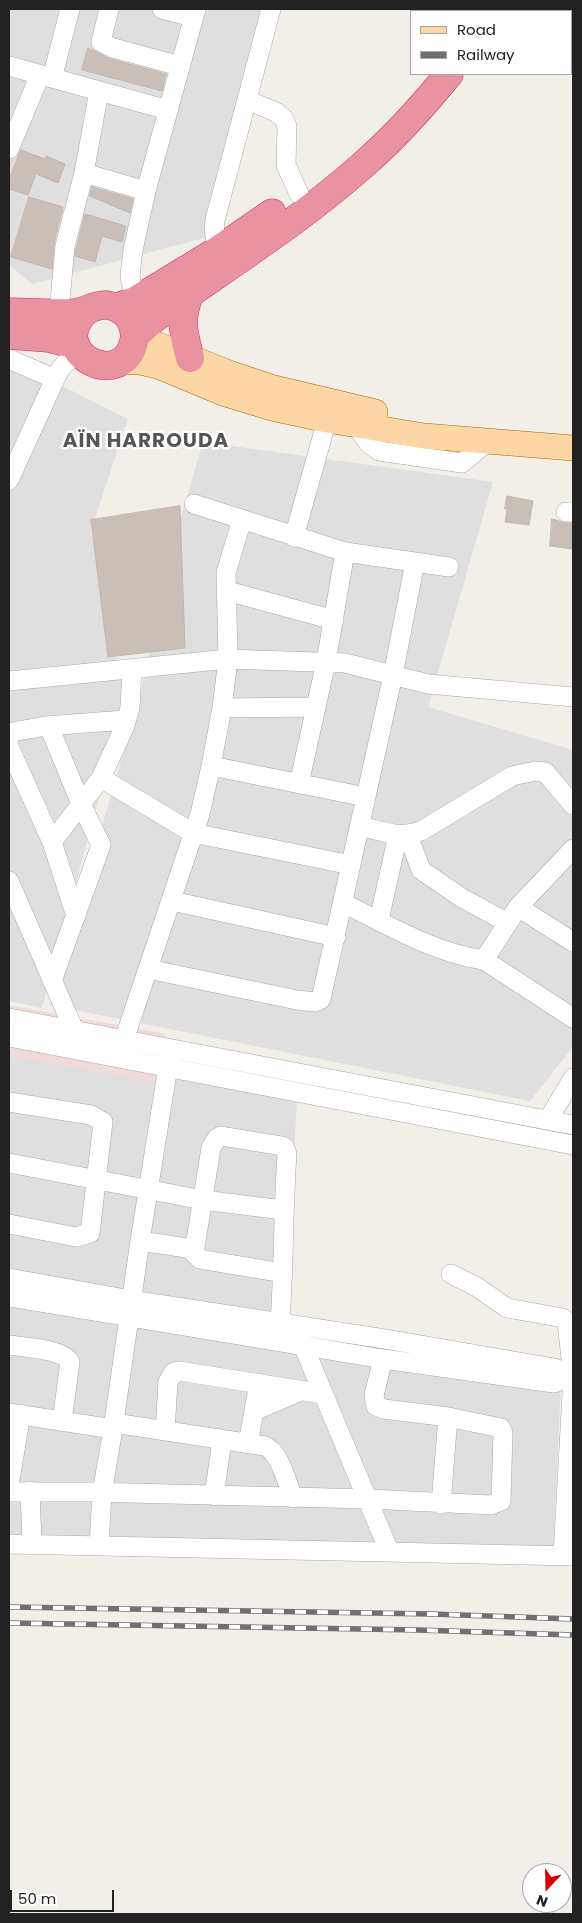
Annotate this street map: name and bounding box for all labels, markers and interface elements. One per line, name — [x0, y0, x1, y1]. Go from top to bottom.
legend — [410, 10, 572, 75]
text: Road — [457, 19, 496, 40]
text: Railway — [457, 44, 515, 65]
district label: AÏN HARROUDA — [61, 430, 231, 454]
north arrow — [522, 1863, 572, 1913]
scale bar — [12, 1880, 116, 1912]
text: 50 m — [18, 1888, 56, 1909]
text: N — [533, 1890, 550, 1912]

